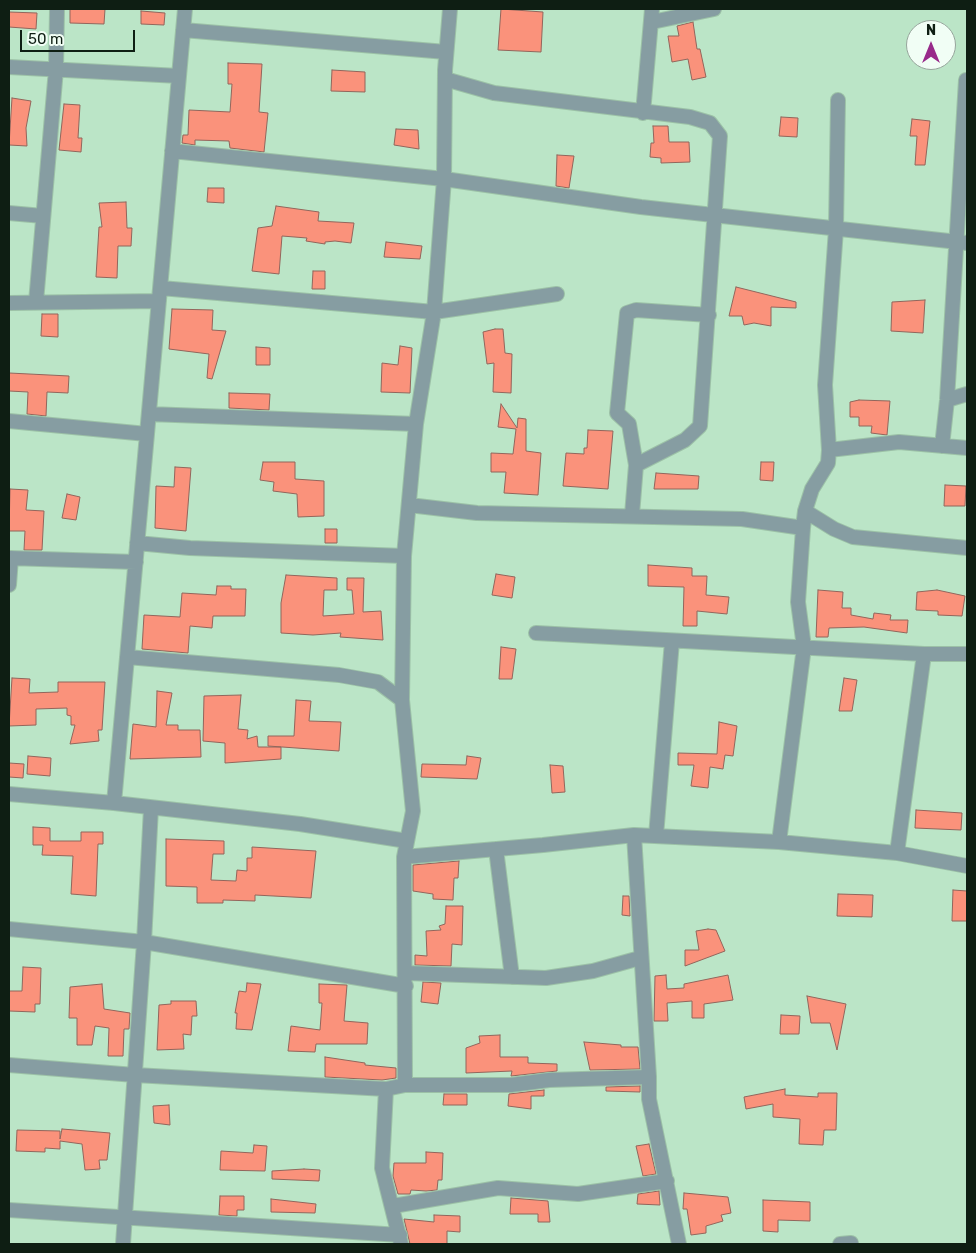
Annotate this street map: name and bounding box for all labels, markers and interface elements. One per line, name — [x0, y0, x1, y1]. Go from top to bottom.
scale bar — [22, 20, 138, 52]
north arrow — [906, 20, 956, 70]
text: N — [926, 22, 936, 39]
text: 50 m — [28, 30, 63, 48]

